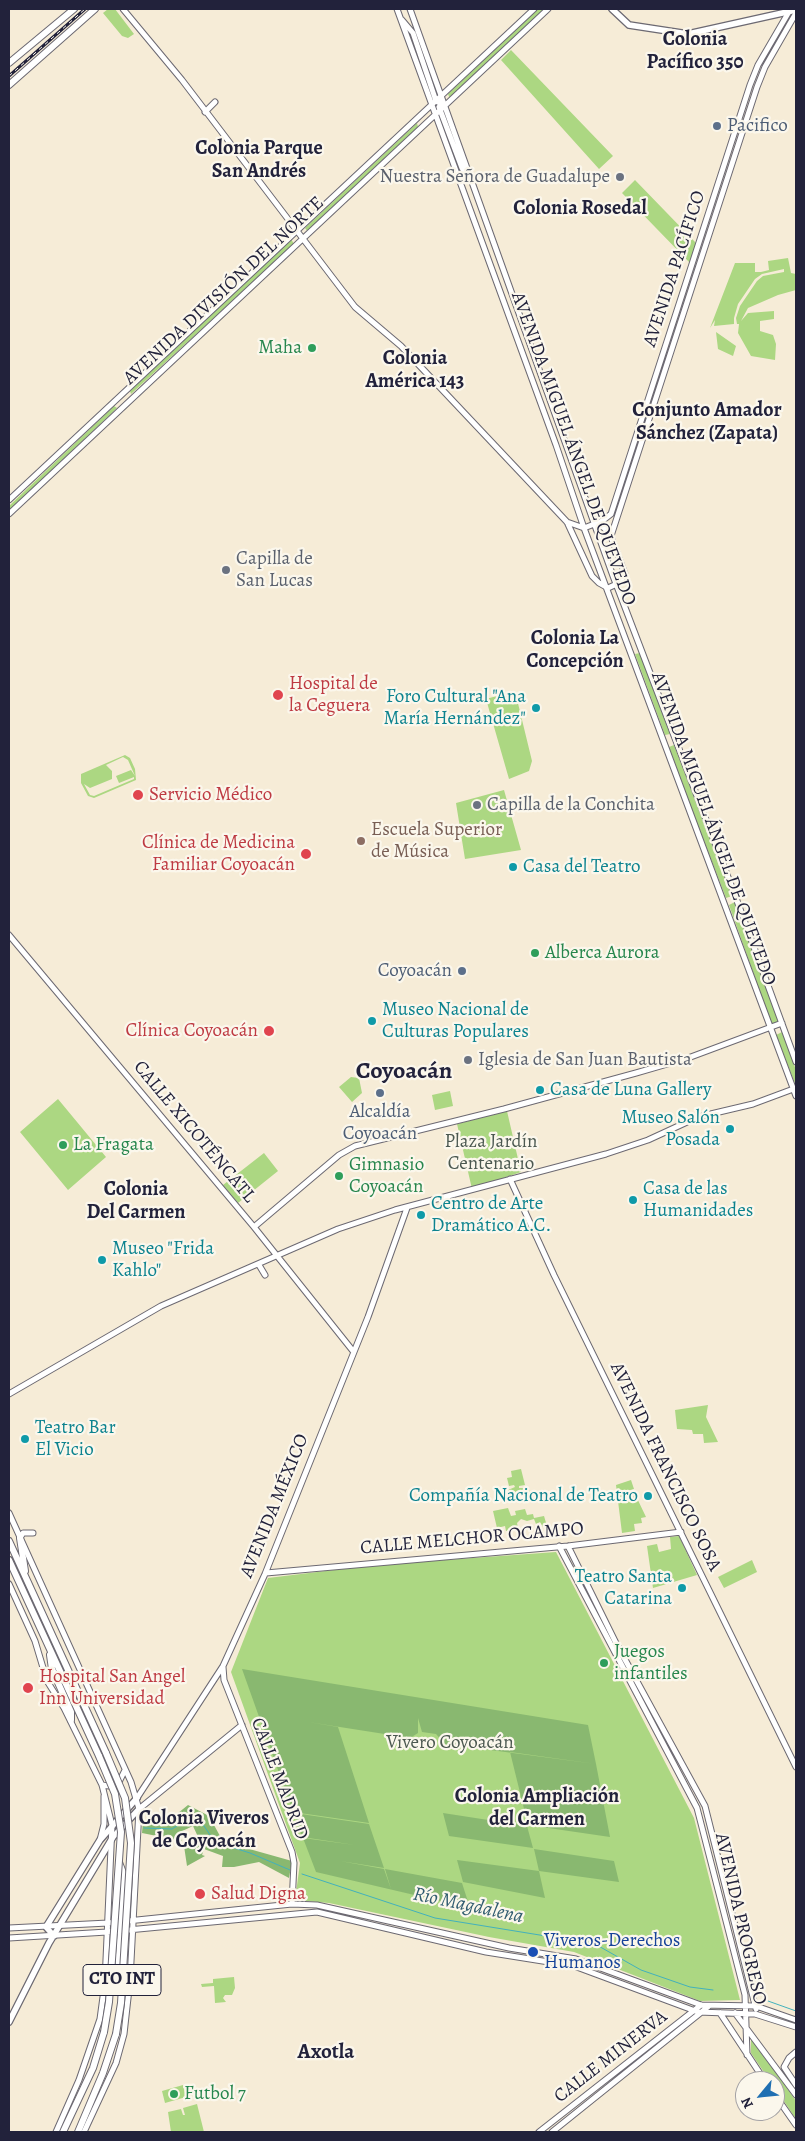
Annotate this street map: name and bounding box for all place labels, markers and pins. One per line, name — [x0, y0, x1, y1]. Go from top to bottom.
place label: Pacifico — [727, 115, 788, 137]
marker: Pacifico — [711, 120, 723, 132]
place label: Nuestra Señora de Guadalupe — [379, 166, 610, 188]
marker: Nuestra Señora de Guadalupe — [614, 171, 626, 183]
place label: Maha — [258, 337, 302, 359]
marker: Maha — [306, 342, 318, 354]
place label: Capilla de San Lucas — [236, 548, 313, 592]
marker: Capilla de San Lucas — [220, 564, 232, 576]
place label: Hospital de la Ceguera — [289, 673, 378, 717]
place label: Foro Cultural "Ana María Hernández" — [383, 686, 526, 730]
marker: Hospital de la Ceguera — [271, 688, 285, 702]
marker: Foro Cultural "Ana María Hernández" — [530, 702, 542, 714]
place label: Servicio Médico — [149, 784, 272, 806]
marker: Servicio Médico — [131, 788, 145, 802]
place label: Capilla de la Conchita — [487, 794, 655, 816]
marker: Capilla de la Conchita — [471, 799, 483, 811]
place label: Escuela Superior de Música — [371, 819, 502, 863]
place label: Clínica de Medicina Familiar Coyoacán — [142, 832, 295, 876]
marker: Escuela Superior de Música — [355, 835, 367, 847]
marker: Clínica de Medicina Familiar Coyoacán — [299, 847, 313, 861]
place label: Casa del Teatro — [523, 856, 641, 878]
marker: Casa del Teatro — [507, 861, 519, 873]
place label: Alberca Aurora — [545, 942, 660, 964]
marker: Alberca Aurora — [529, 947, 541, 959]
place label: Coyoacán — [378, 960, 452, 982]
marker: Coyoacán — [456, 965, 468, 977]
place label: Museo Nacional de Culturas Populares — [382, 999, 529, 1043]
marker: Museo Nacional de Culturas Populares — [366, 1015, 378, 1027]
place label: Clínica Coyoacán — [126, 1020, 258, 1042]
marker: Clínica Coyoacán — [262, 1024, 276, 1038]
place label: Iglesia de San Juan Bautista — [478, 1049, 692, 1071]
marker: Iglesia de San Juan Bautista — [462, 1054, 474, 1066]
place label: Casa de Luna Gallery — [550, 1079, 712, 1101]
marker: Casa de Luna Gallery — [534, 1084, 546, 1096]
marker: Alcaldía Coyoacán — [374, 1087, 386, 1099]
place label: Alcaldía Coyoacán — [343, 1101, 417, 1145]
place label: Museo Salón Posada — [622, 1107, 720, 1151]
marker: Museo Salón Posada — [724, 1123, 736, 1135]
place label: La Fragata — [73, 1134, 154, 1156]
marker: La Fragata — [57, 1139, 69, 1151]
place label: Gimnasio Coyoacán — [349, 1154, 424, 1198]
marker: Gimnasio Coyoacán — [333, 1170, 345, 1182]
place label: Casa de las Humanidades — [643, 1178, 753, 1222]
place label: Centro de Arte Dramático A.C. — [431, 1193, 551, 1237]
marker: Casa de las Humanidades — [627, 1194, 639, 1206]
marker: Centro de Arte Dramático A.C. — [415, 1209, 427, 1221]
place label: Museo "Frida Kahlo" — [112, 1238, 214, 1282]
marker: Museo "Frida Kahlo" — [96, 1254, 108, 1266]
place label: Teatro Bar El Vicio — [35, 1417, 116, 1461]
marker: Teatro Bar El Vicio — [19, 1433, 31, 1445]
place label: Compañía Nacional de Teatro — [409, 1485, 638, 1507]
marker: Compañía Nacional de Teatro — [642, 1490, 654, 1502]
place label: Teatro Santa Catarina — [575, 1566, 672, 1610]
marker: Teatro Santa Catarina — [676, 1582, 688, 1594]
place label: Juegos infantiles — [614, 1641, 688, 1685]
marker: Juegos infantiles — [598, 1657, 610, 1669]
place label: Hospital San Angel Inn Universidad — [39, 1666, 185, 1710]
marker: Hospital San Angel Inn Universidad — [21, 1681, 35, 1695]
place label: Salud Digna — [211, 1883, 306, 1905]
marker: Salud Digna — [193, 1887, 207, 1901]
place label: Viveros-Derechos Humanos — [544, 1930, 680, 1974]
marker: Viveros-Derechos Humanos — [526, 1945, 540, 1959]
place label: Futbol 7 — [184, 2083, 246, 2105]
marker: Futbol 7 — [168, 2088, 180, 2100]

